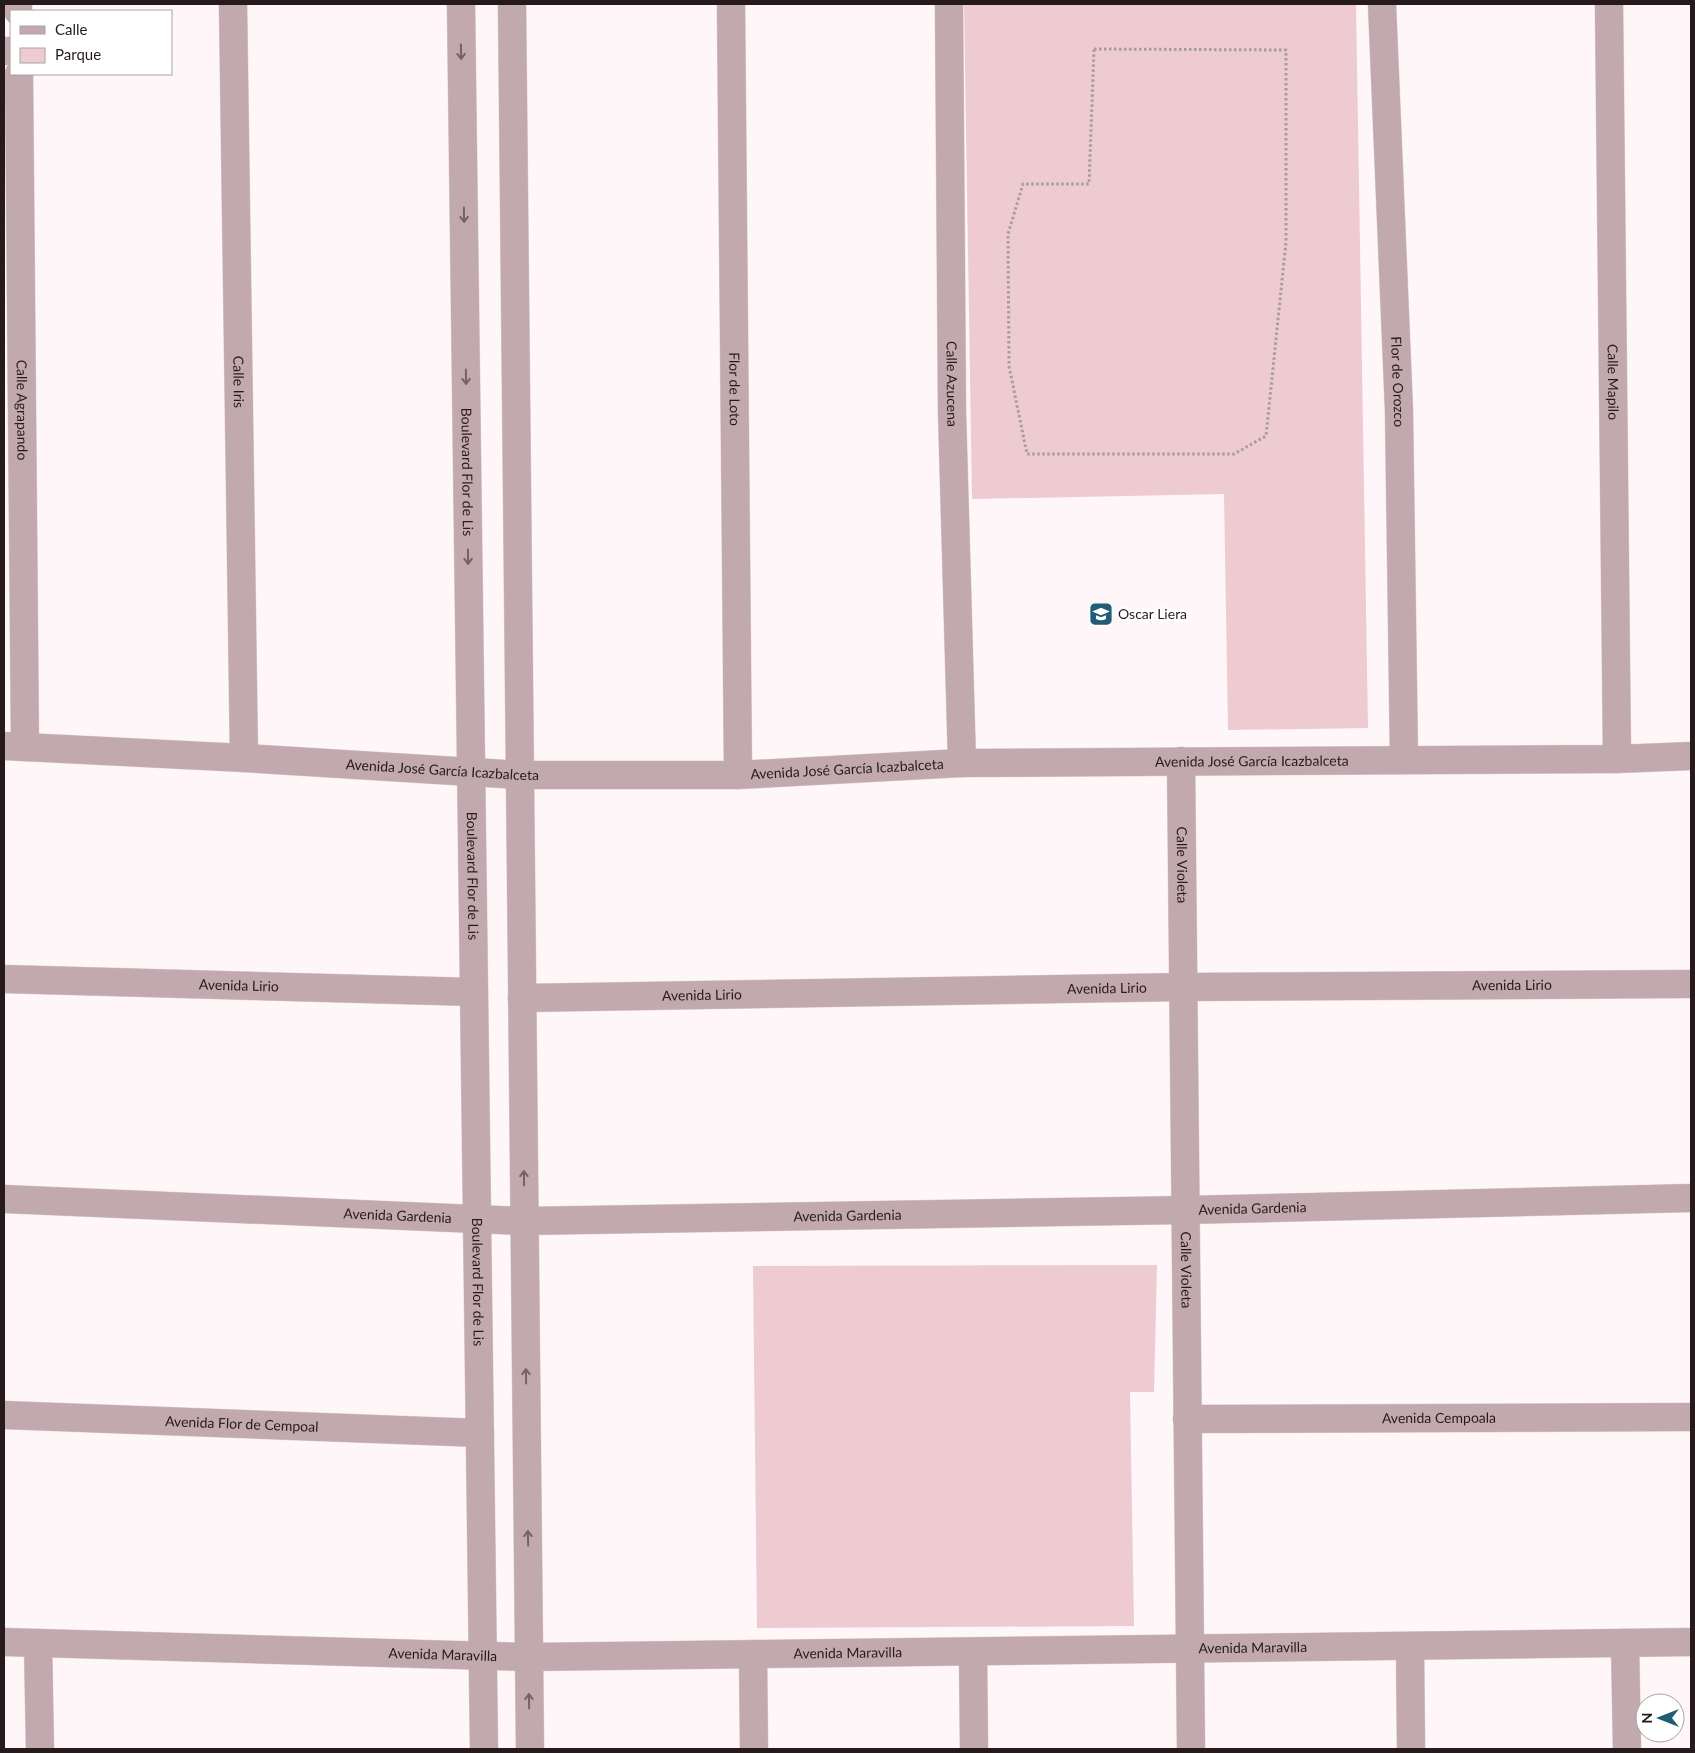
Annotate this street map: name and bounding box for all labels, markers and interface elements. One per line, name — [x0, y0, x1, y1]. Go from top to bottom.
legend — [10, 10, 172, 75]
text: Calle — [55, 20, 88, 38]
one-way arrow — [457, 44, 466, 60]
text: Parque — [55, 45, 101, 63]
one-way arrow — [459, 206, 469, 223]
street label: Flor de Orozco — [1388, 336, 1408, 427]
street label: Calle Azucena — [943, 341, 961, 427]
street label: Calle Mapilo — [1605, 344, 1622, 420]
street label: Flor de Loto — [726, 352, 744, 426]
street label: Calle Iris — [230, 356, 248, 408]
street label: Calle Agrapando — [14, 360, 31, 460]
one-way arrow — [461, 369, 471, 385]
street label: Boulevard Flor de Lis — [458, 408, 477, 536]
one-way arrow — [463, 549, 473, 565]
school or university icon: Oscar Liera — [1088, 601, 1114, 627]
place label: Oscar Liera — [1118, 605, 1187, 622]
street label: Avenida José García Icazbalceta — [1155, 752, 1349, 770]
street label: Avenida José García Icazbalceta — [345, 755, 539, 783]
street label: Avenida José García Icazbalceta — [750, 755, 944, 782]
street label: Boulevard Flor de Lis — [464, 812, 482, 940]
street label: Calle Violeta — [1174, 826, 1191, 904]
street label: Avenida Lirio — [199, 975, 279, 995]
street label: Avenida Lirio — [1472, 976, 1552, 993]
street label: Avenida Lirio — [1067, 979, 1147, 997]
street label: Avenida Lirio — [662, 985, 742, 1004]
one-way arrow — [519, 1170, 529, 1186]
street label: Avenida Gardenia — [1198, 1198, 1307, 1218]
street label: Avenida Gardenia — [343, 1204, 452, 1226]
street label: Avenida Gardenia — [793, 1206, 902, 1225]
street label: Boulevard Flor de Lis — [469, 1218, 488, 1346]
street label: Calle Violeta — [1178, 1231, 1196, 1309]
one-way arrow — [521, 1368, 531, 1384]
street label: Avenida Cempoala — [1382, 1409, 1496, 1426]
street label: Avenida Flor de Cempoal — [165, 1412, 319, 1435]
one-way arrow — [523, 1530, 533, 1546]
street label: Avenida Maravilla — [1198, 1638, 1307, 1656]
street label: Avenida Maravilla — [793, 1643, 902, 1662]
street label: Avenida Maravilla — [388, 1644, 497, 1664]
one-way arrow — [524, 1693, 534, 1709]
north arrow — [1635, 1693, 1685, 1743]
text: N — [1638, 1713, 1655, 1723]

